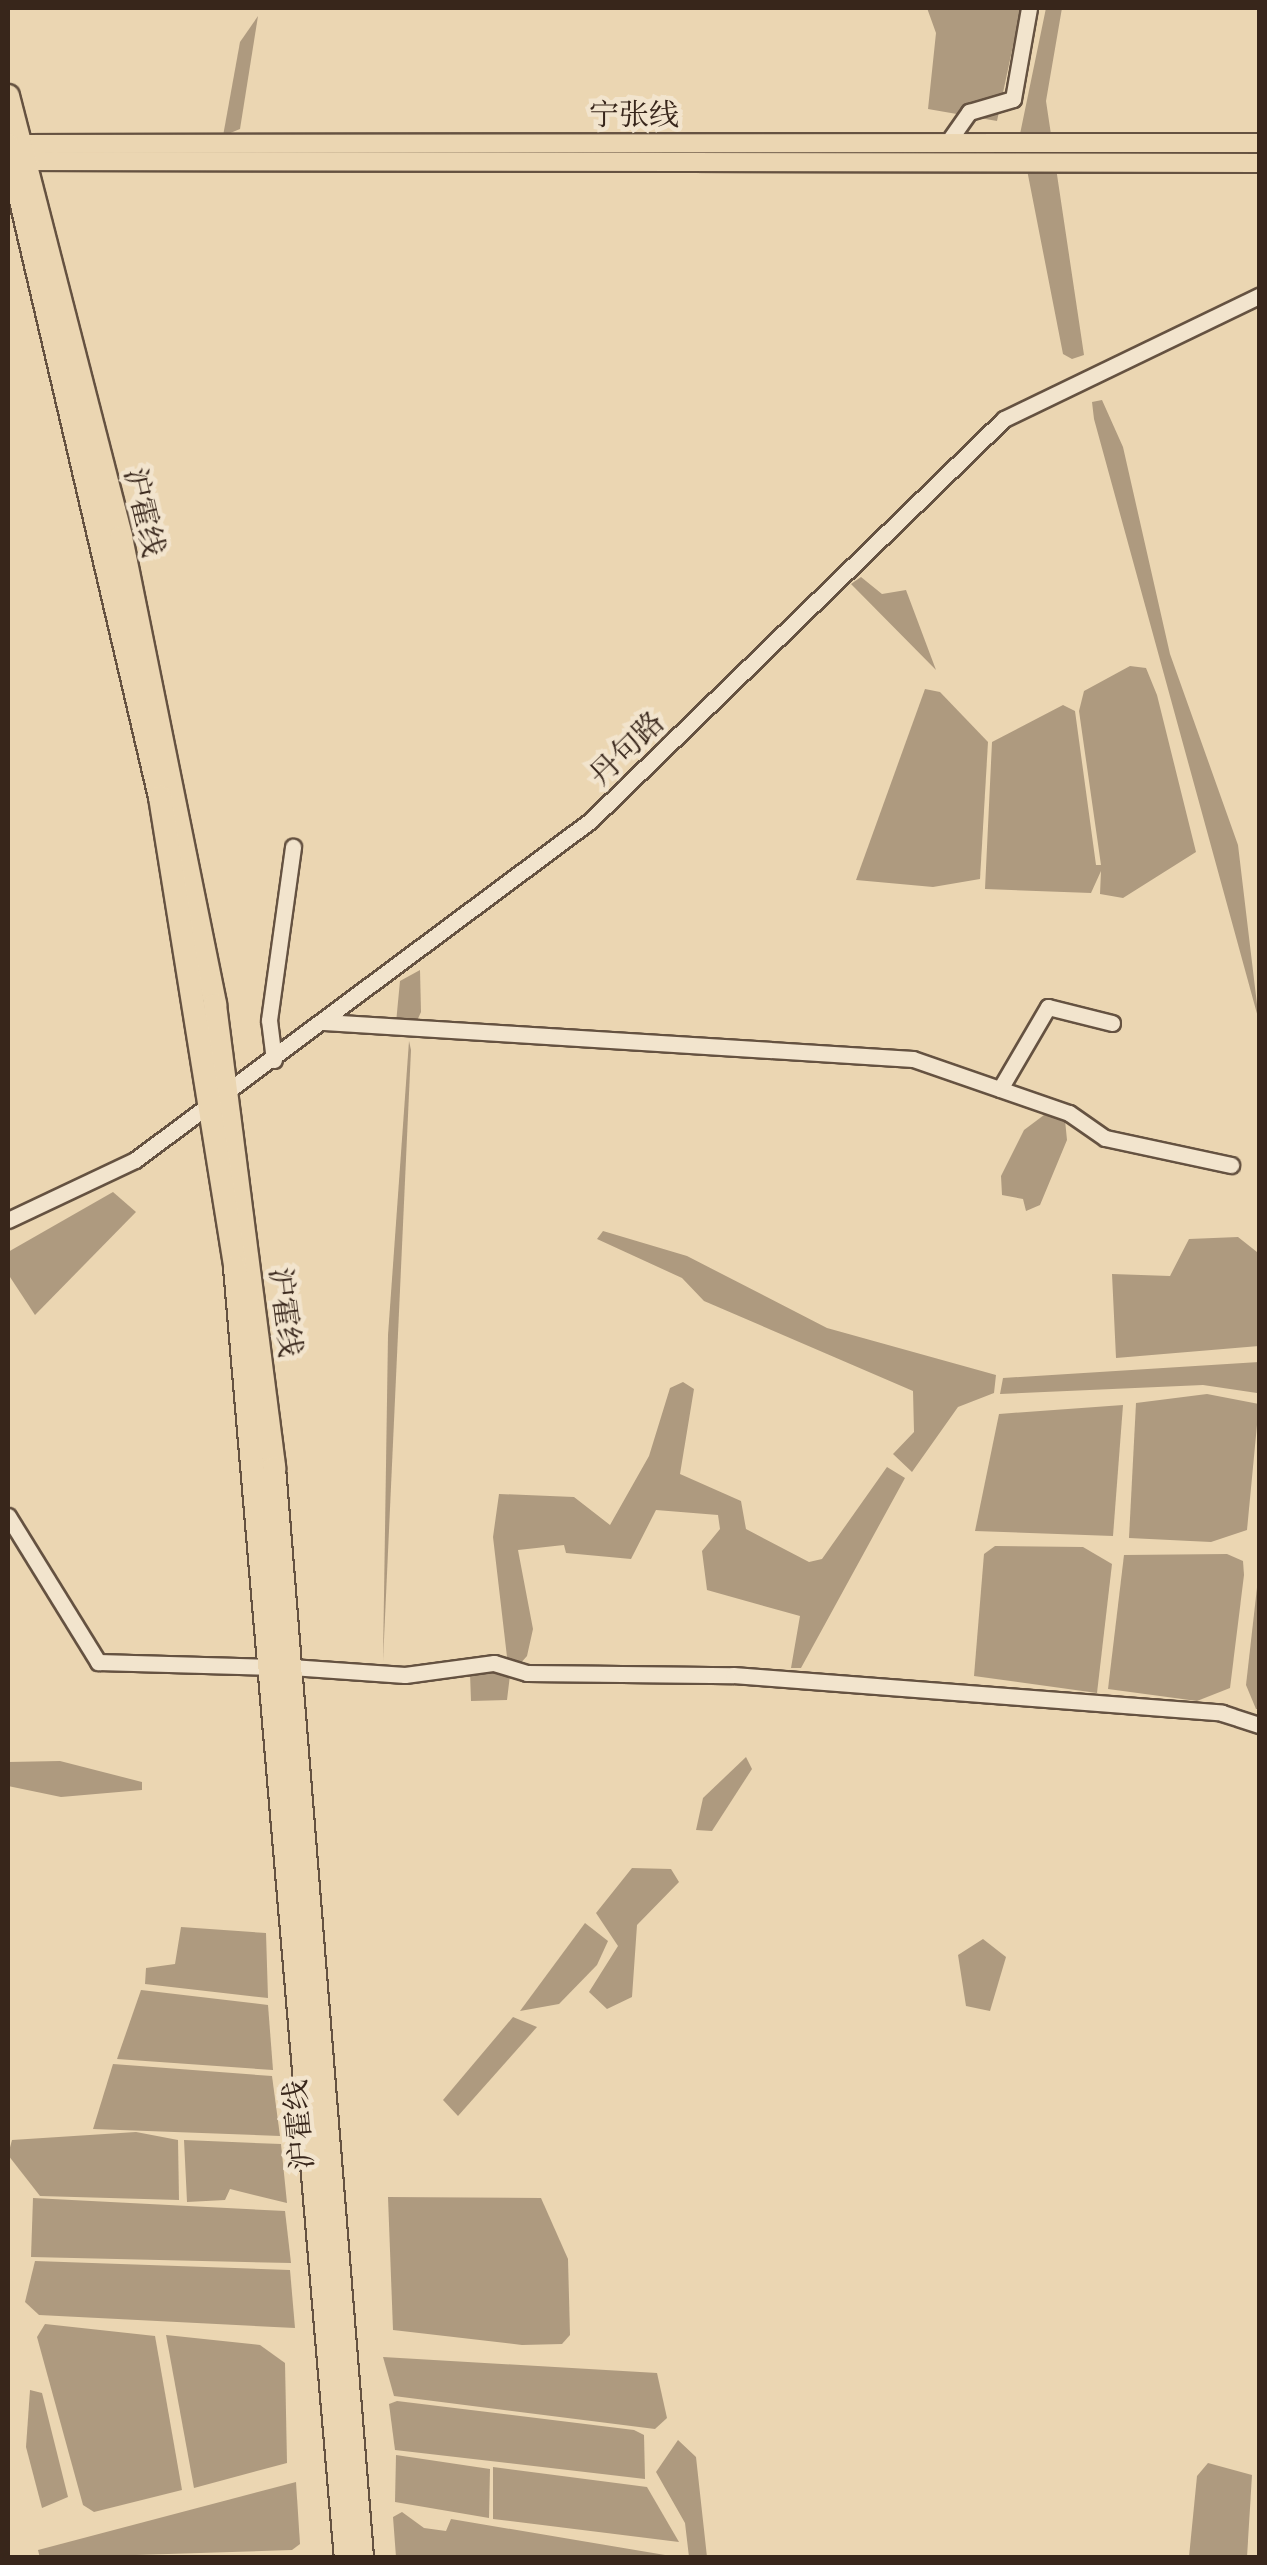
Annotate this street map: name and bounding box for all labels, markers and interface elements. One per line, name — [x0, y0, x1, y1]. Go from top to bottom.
street label: 宁张线 — [589, 96, 679, 132]
street label: 沪霍线 — [117, 464, 173, 560]
street label: 丹句路 — [581, 704, 671, 792]
street label: 沪霍线 — [263, 1265, 309, 1359]
street label: 沪霍线 — [276, 2079, 320, 2171]

